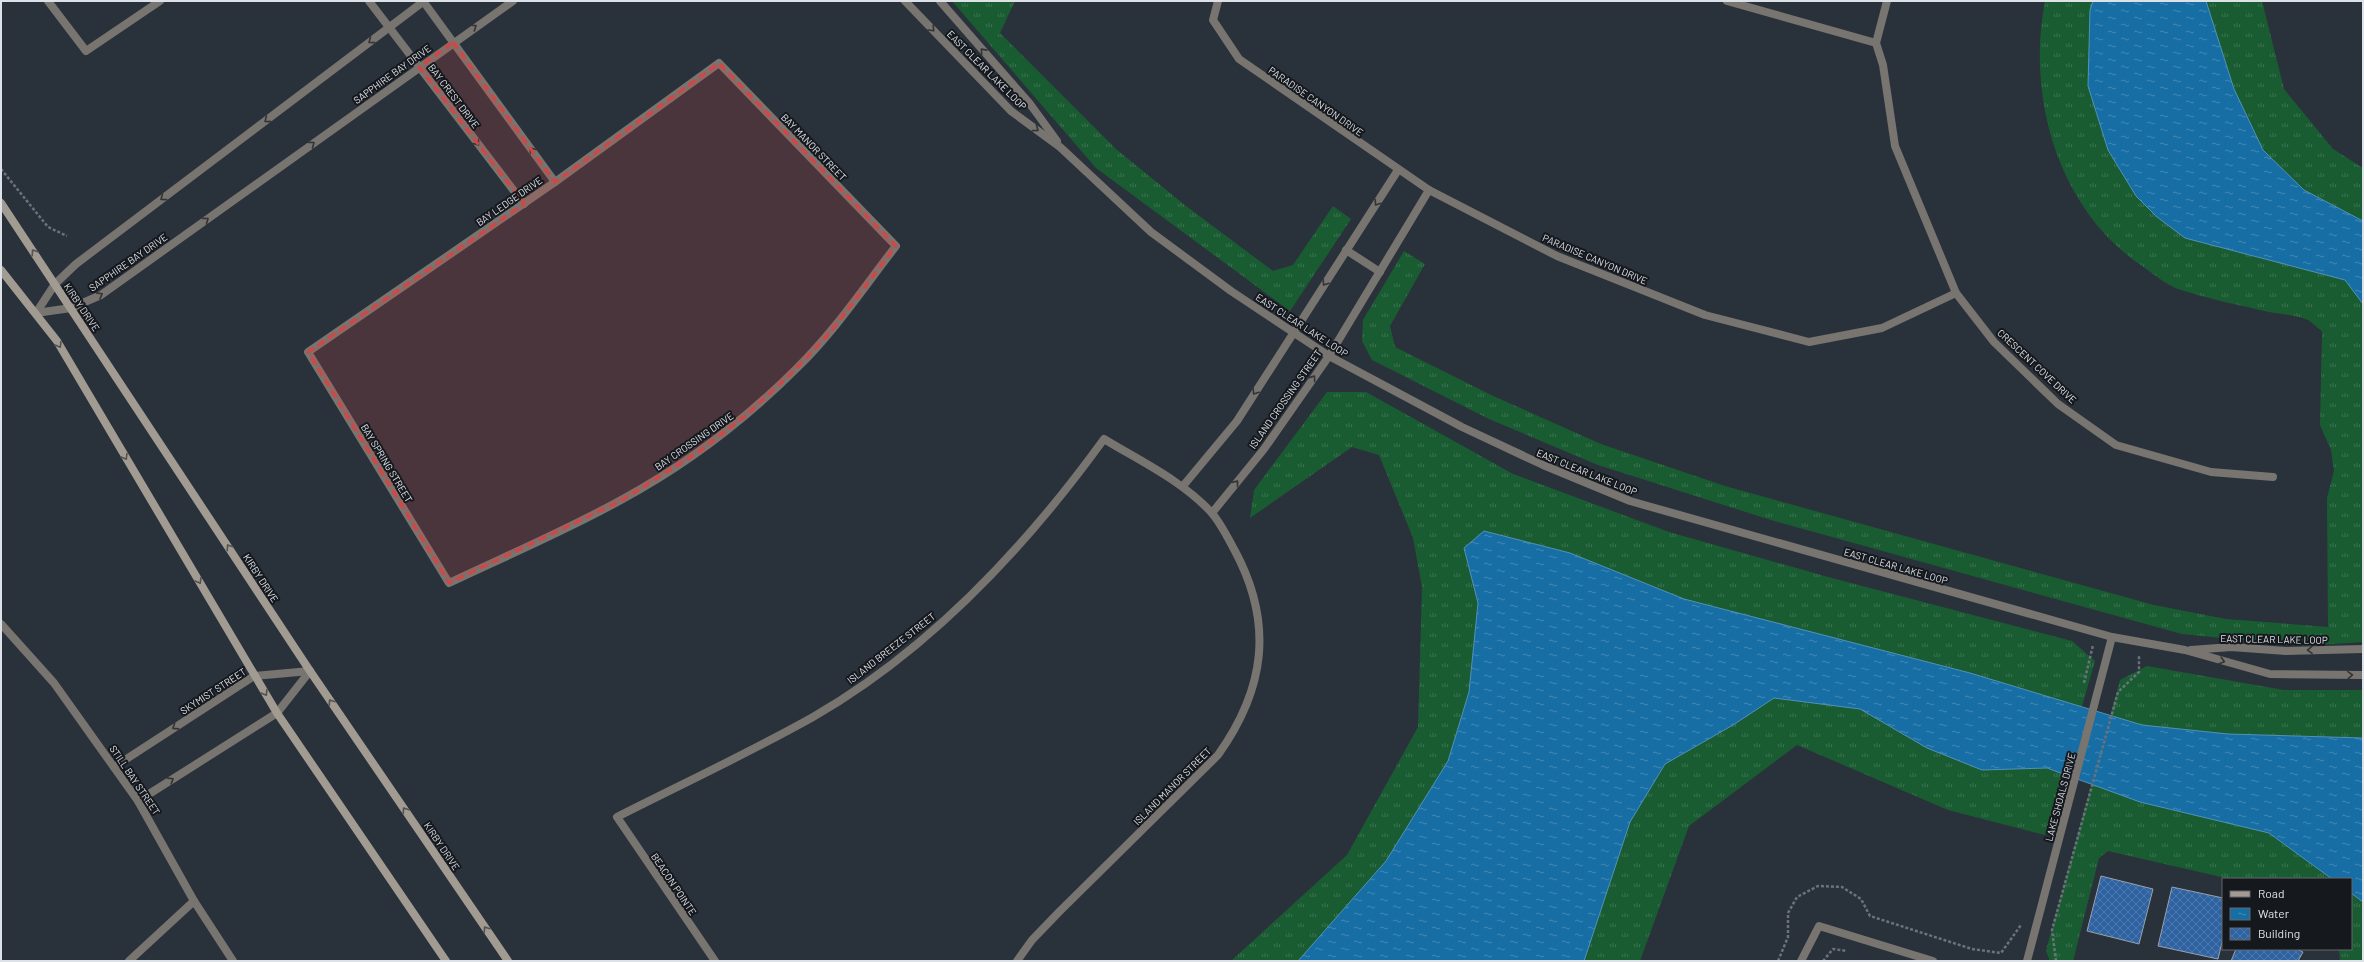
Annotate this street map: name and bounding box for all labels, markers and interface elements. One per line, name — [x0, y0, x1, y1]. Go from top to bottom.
one-way arrow — [927, 24, 935, 32]
one-way arrow — [470, 25, 477, 32]
street label: EAST CLEAR LAKE LOOP — [945, 28, 1029, 112]
one-way arrow — [368, 37, 375, 44]
street label: SAPPHIRE BAY DRIVE — [351, 42, 433, 106]
one-way arrow — [981, 48, 988, 56]
street label: BAY CREST DRIVE — [426, 62, 482, 130]
street label: PARADISE CANYON DRIVE — [1266, 64, 1366, 138]
street label: BAY MANOR STREET — [779, 111, 849, 183]
one-way arrow — [264, 115, 271, 122]
one-way arrow — [1031, 124, 1038, 131]
one-way arrow — [473, 139, 480, 146]
one-way arrow — [307, 142, 314, 149]
one-way arrow — [529, 147, 537, 154]
street label: BAY LEDGE DRIVE — [474, 174, 544, 228]
one-way arrow — [161, 193, 168, 200]
one-way arrow — [1374, 199, 1382, 206]
one-way arrow — [202, 217, 209, 225]
street label: SAPPHIRE BAY DRIVE — [87, 230, 169, 294]
street label: PARADISE CANYON DRIVE — [1541, 231, 1649, 287]
one-way arrow — [31, 249, 38, 256]
one-way arrow — [1323, 279, 1330, 286]
street label: KIRBY DRIVE — [62, 281, 102, 333]
street label: EAST CLEAR LAKE LOOP — [1254, 291, 1350, 359]
one-way arrow — [96, 292, 103, 299]
street label: CRESCENT COVE DRIVE — [1995, 326, 2079, 406]
one-way arrow — [55, 341, 62, 348]
street label: ISLAND CROSSING STREET — [1246, 347, 1324, 451]
one-way arrow — [1308, 375, 1316, 382]
one-way arrow — [1253, 388, 1260, 395]
street label: BAY CROSSING DRIVE — [652, 409, 736, 473]
street label: BAY SPRING STREET — [359, 421, 415, 505]
street label: EAST CLEAR LAKE LOOP — [1535, 446, 1639, 498]
one-way arrow — [121, 453, 128, 460]
one-way arrow — [1232, 480, 1239, 487]
one-way arrow — [226, 545, 233, 552]
street label: EAST CLEAR LAKE LOOP — [1843, 545, 1949, 587]
street label: KIRBY DRIVE — [241, 552, 281, 604]
one-way arrow — [194, 577, 201, 584]
street label: ISLAND BREEZE STREET — [844, 610, 938, 686]
street label: EAST CLEAR LAKE LOOP — [2220, 632, 2328, 646]
one-way arrow — [2307, 646, 2313, 654]
one-way arrow — [2219, 656, 2226, 664]
street label: SKYMIST STREET — [178, 665, 248, 717]
one-way arrow — [2347, 671, 2353, 679]
one-way arrow — [260, 689, 267, 696]
one-way arrow — [329, 700, 336, 707]
one-way arrow — [172, 723, 179, 730]
street label: STILL BAY STREET — [107, 743, 163, 817]
street label: ISLAND MANOR STREET — [1131, 744, 1214, 827]
street label: LAKE SHOALS DRIVE — [2042, 751, 2078, 843]
one-way arrow — [167, 777, 174, 784]
one-way arrow — [402, 807, 410, 814]
street label: KIRBY DRIVE — [422, 820, 462, 872]
street label: BEACON POINTE — [649, 851, 699, 917]
legend — [2222, 878, 2352, 950]
text: Road — [2258, 886, 2285, 900]
text: Water — [2258, 906, 2290, 920]
one-way arrow — [483, 926, 491, 933]
text: Building — [2258, 926, 2300, 940]

